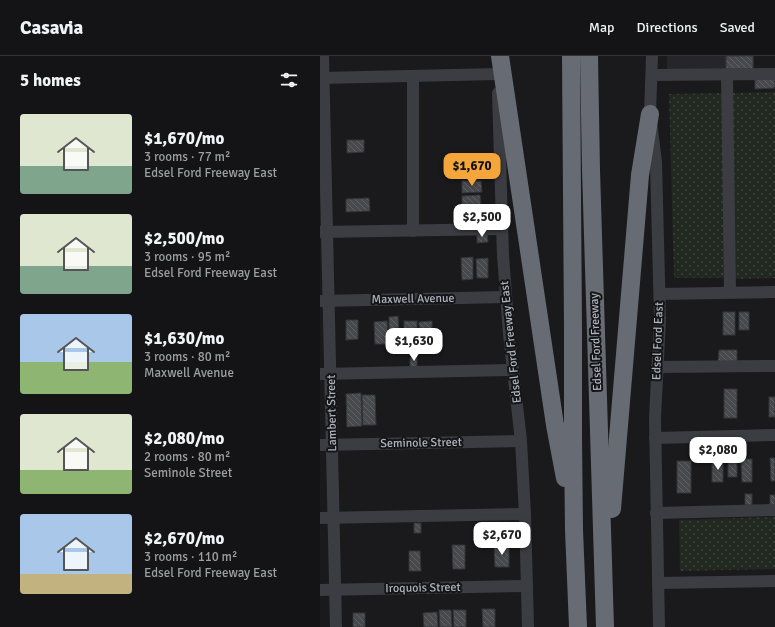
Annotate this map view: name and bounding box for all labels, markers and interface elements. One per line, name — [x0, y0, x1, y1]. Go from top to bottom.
text: Casavia — [20, 16, 83, 40]
text: Map — [589, 19, 615, 36]
text: Directions — [637, 19, 698, 36]
text: Saved — [720, 19, 755, 36]
icon: filters — [278, 69, 300, 91]
text: 5 homes — [20, 70, 81, 91]
text: $1,670/mo — [144, 128, 224, 149]
icon: home — [52, 130, 100, 178]
text: 3 rooms · 77 m² — [144, 149, 230, 165]
pin: $1,670 — [439, 153, 505, 187]
text: $1,670 — [453, 158, 491, 174]
text: Edsel Ford Freeway East — [144, 165, 277, 181]
pin: $2,500 — [449, 204, 515, 238]
text: $2,500 — [463, 209, 501, 225]
text: $2,500/mo — [144, 228, 224, 249]
icon: home — [52, 230, 100, 278]
text: 3 rooms · 95 m² — [144, 249, 230, 265]
text: Edsel Ford Freeway East — [144, 265, 277, 281]
street label: Edsel Ford Freeway East — [497, 280, 525, 404]
street label: Maxwell Avenue — [371, 291, 455, 307]
street label: Edsel Ford Freeway — [587, 292, 605, 391]
street label: Edsel Ford East — [649, 302, 667, 380]
text: $1,630/mo — [144, 328, 224, 349]
pin: $1,630 — [381, 328, 447, 362]
icon: home — [52, 330, 100, 378]
text: $1,630 — [395, 333, 433, 349]
text: 3 rooms · 80 m² — [144, 349, 230, 365]
text: Maxwell Avenue — [144, 365, 234, 381]
street label: Lambert Street — [324, 374, 340, 452]
text: $2,080/mo — [144, 428, 224, 449]
icon: home — [52, 430, 100, 478]
street label: Seminole Street — [380, 435, 462, 451]
pin: $2,080 — [685, 437, 751, 471]
text: $2,080 — [699, 442, 737, 458]
text: 2 rooms · 80 m² — [144, 449, 230, 465]
text: Seminole Street — [144, 465, 232, 481]
pin: $2,670 — [469, 522, 535, 556]
text: $2,670 — [483, 527, 521, 543]
text: $2,670/mo — [144, 528, 224, 549]
icon: home — [52, 530, 100, 578]
text: 3 rooms · 110 m² — [144, 549, 237, 565]
text: Edsel Ford Freeway East — [144, 565, 277, 581]
street label: Iroquois Street — [385, 580, 461, 596]

